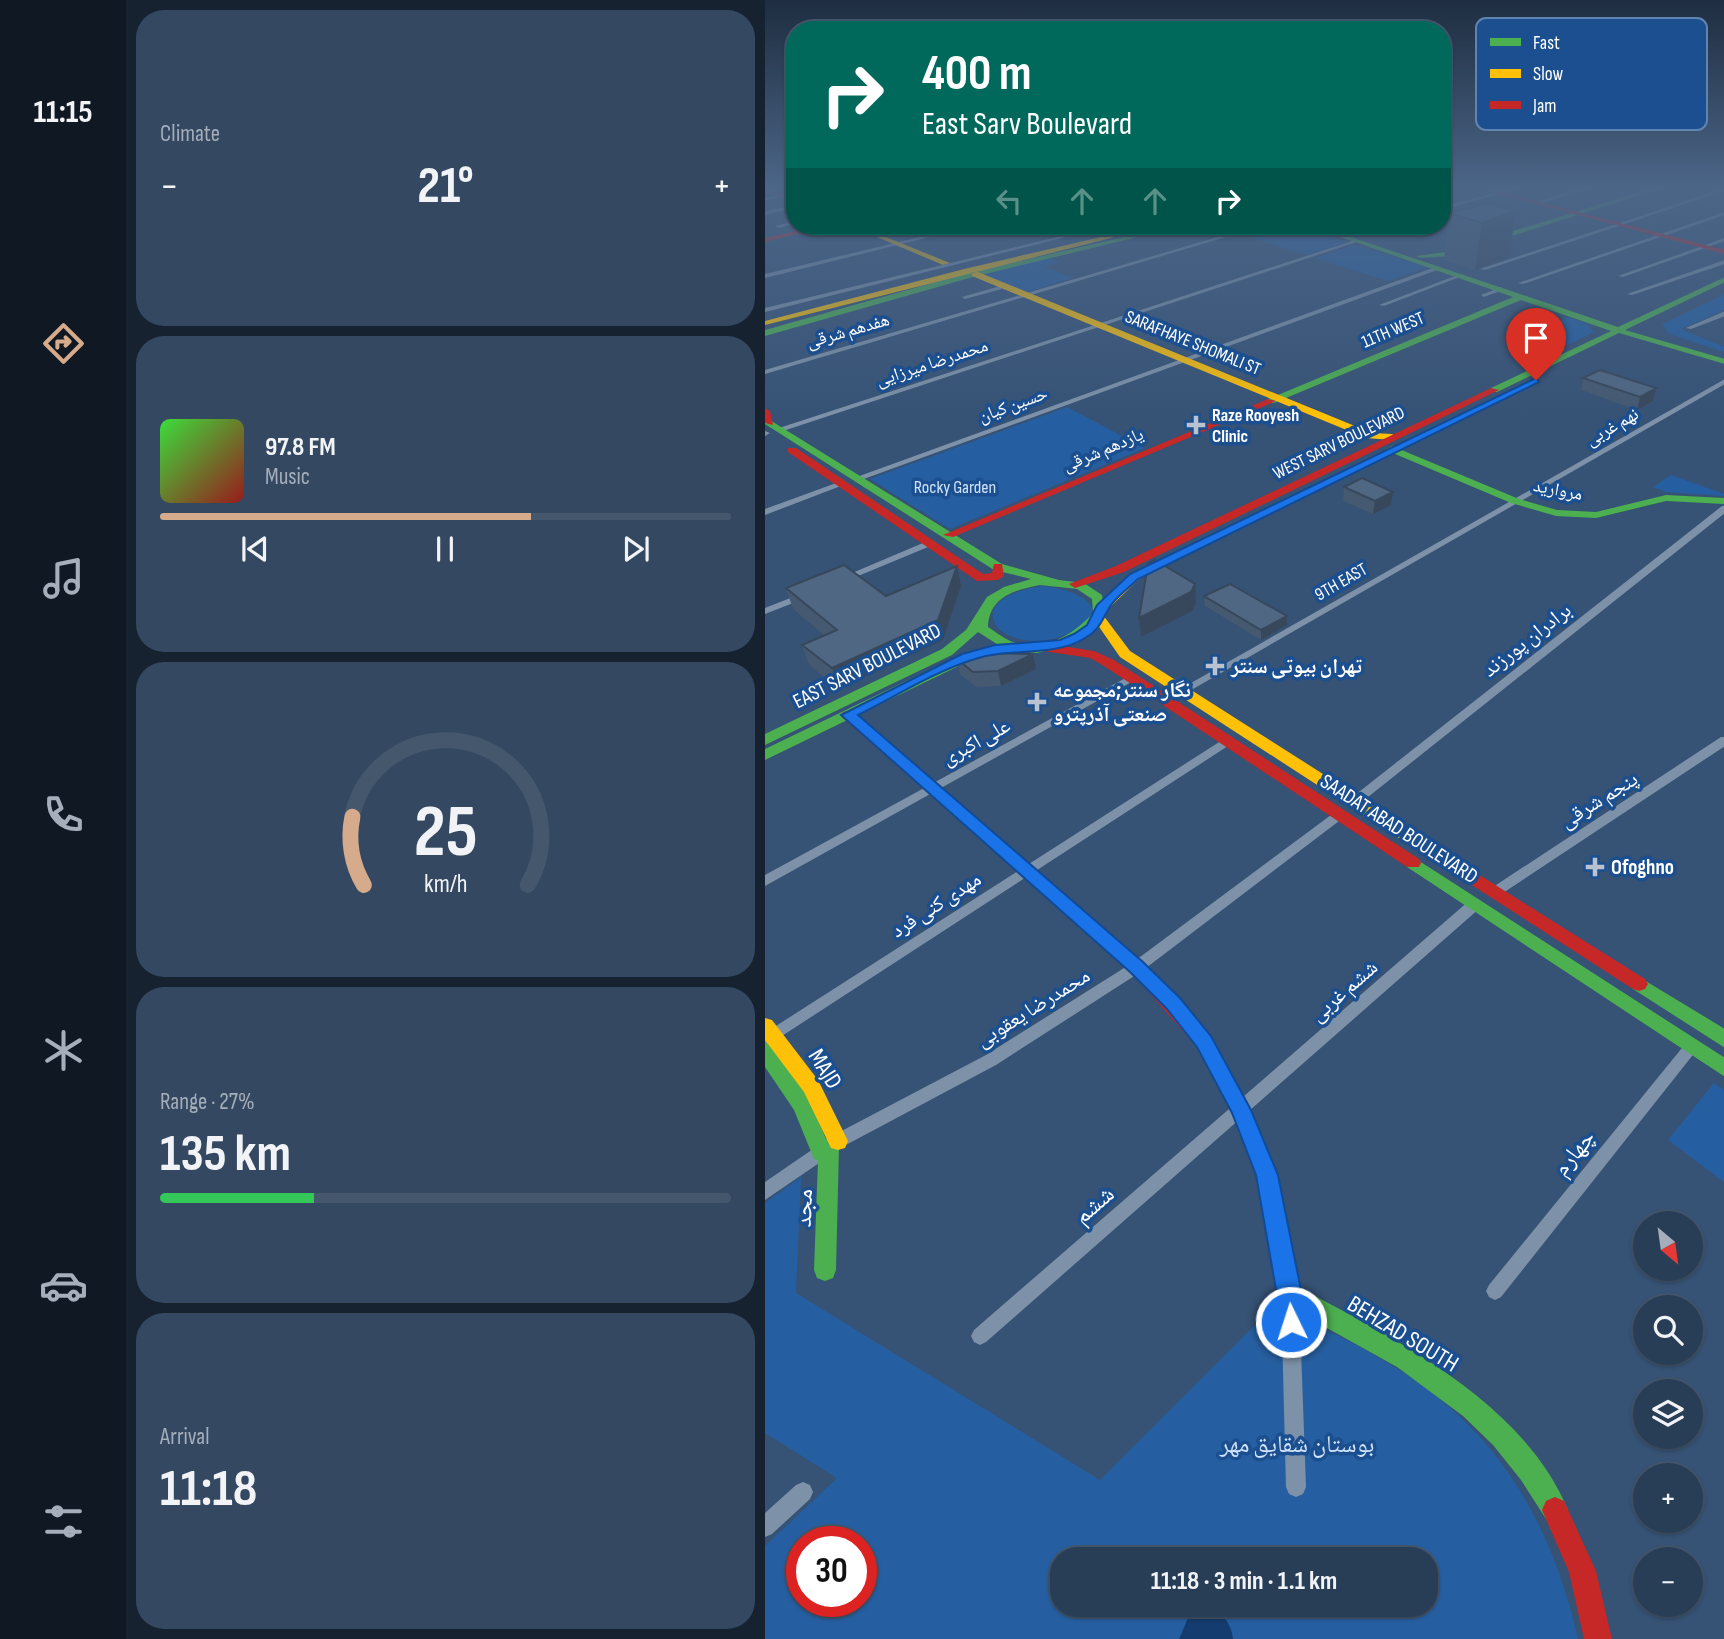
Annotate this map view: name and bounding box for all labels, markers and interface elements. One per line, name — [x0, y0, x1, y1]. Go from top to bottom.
legend — [1476, 18, 1707, 130]
text: Fast — [1533, 32, 1560, 55]
text: 400 m — [922, 45, 1032, 104]
icon: right — [807, 49, 898, 140]
text: Slow — [1533, 63, 1563, 86]
text: 11:15 — [34, 93, 92, 132]
text: Jam — [1532, 95, 1556, 118]
text: East Sarv Boulevard — [922, 105, 1132, 144]
text: Climate — [160, 120, 220, 148]
text: 21° — [417, 155, 474, 218]
text: − — [160, 164, 179, 209]
text: + — [712, 164, 731, 209]
icon: left — [990, 182, 1028, 220]
icon: ahead — [1063, 182, 1101, 220]
icon: ahead — [1136, 182, 1174, 220]
icon: right — [1209, 182, 1247, 220]
street label: SARAFHAYE SHOMALI ST — [1122, 306, 1264, 380]
street label: 11TH WEST — [1359, 307, 1427, 353]
pin — [1506, 308, 1566, 380]
street label: هفدهم شرقی — [804, 309, 892, 354]
icon: directions — [39, 319, 88, 368]
icon: arrive — [1517, 319, 1555, 357]
street label: محمدرضا میرزایی — [873, 335, 991, 391]
street label: حسین کیان — [975, 383, 1051, 427]
street label: WEST SARV BOULEVARD — [1270, 402, 1408, 484]
street label: نهم غربی — [1582, 403, 1643, 451]
place label: Raze Rooyesh Clinic — [1212, 405, 1299, 447]
marker: Raze Rooyesh Clinic — [1186, 415, 1206, 435]
street label: یازدهم شرقی — [1059, 424, 1147, 477]
text: 97.8 FM — [265, 432, 336, 463]
text: Music — [265, 463, 310, 491]
street label: مروارید — [1532, 475, 1584, 505]
park label: Rocky Garden — [914, 477, 996, 498]
icon: previous — [236, 530, 274, 568]
icon: pause — [426, 530, 464, 568]
icon: next — [617, 530, 655, 568]
icon: music — [39, 554, 88, 603]
street label: 9TH EAST — [1311, 559, 1371, 605]
street label: برادران پورزند — [1478, 598, 1576, 682]
street label: EAST SARV BOULEVARD — [789, 618, 945, 714]
place label: تهران بیوتی سنتر — [1230, 654, 1362, 679]
marker: تهران بیوتی سنتر — [1205, 656, 1225, 676]
place label: نگار سنتر;مجموعه صنعتی آذرپترو — [1053, 678, 1191, 727]
marker: نگار سنتر;مجموعه صنعتی آذرپترو — [1027, 692, 1047, 712]
street label: علی اکبری — [937, 713, 1015, 771]
street label: پنجم شرقی — [1555, 766, 1643, 835]
street label: SAADAT ABAD BOULEVARD — [1316, 769, 1482, 889]
icon: phone — [39, 790, 88, 839]
text: 25 — [414, 790, 477, 878]
place label: Ofoghno — [1611, 855, 1674, 880]
marker: Ofoghno — [1585, 857, 1605, 877]
street label: مهدی کنی فرد — [886, 867, 986, 943]
text: km/h — [424, 869, 467, 900]
street label: ششم غربی — [1305, 955, 1384, 1028]
street label: محمدرضا یعقوبی — [971, 963, 1095, 1053]
icon: climate — [39, 1026, 88, 1075]
street label: MAJD — [802, 1044, 848, 1094]
text: Range · 27% — [160, 1088, 255, 1116]
text: 135 km — [160, 1123, 291, 1186]
street label: چهارم — [1547, 1124, 1602, 1183]
street label: ششم — [1068, 1179, 1121, 1231]
street label: مجد — [789, 1188, 819, 1228]
north arrow — [1633, 1211, 1703, 1281]
map controls — [1633, 1211, 1703, 1617]
icon: car — [39, 1261, 88, 1310]
position arrow — [1254, 1285, 1328, 1359]
street label: BEHZAD SOUTH — [1342, 1290, 1464, 1378]
button: search — [1633, 1295, 1703, 1365]
button: layers — [1633, 1379, 1703, 1449]
text: Arrival — [160, 1423, 209, 1451]
park label: بوستان شقایق مهر — [1219, 1430, 1374, 1459]
text: 11:18 — [160, 1458, 257, 1521]
button: + — [1633, 1463, 1703, 1533]
icon: filters — [39, 1497, 88, 1546]
speed limit sign: 30 — [786, 1526, 877, 1617]
button: − — [1633, 1547, 1703, 1617]
text: 11:18 · 3 min · 1.1 km — [1151, 1566, 1337, 1597]

